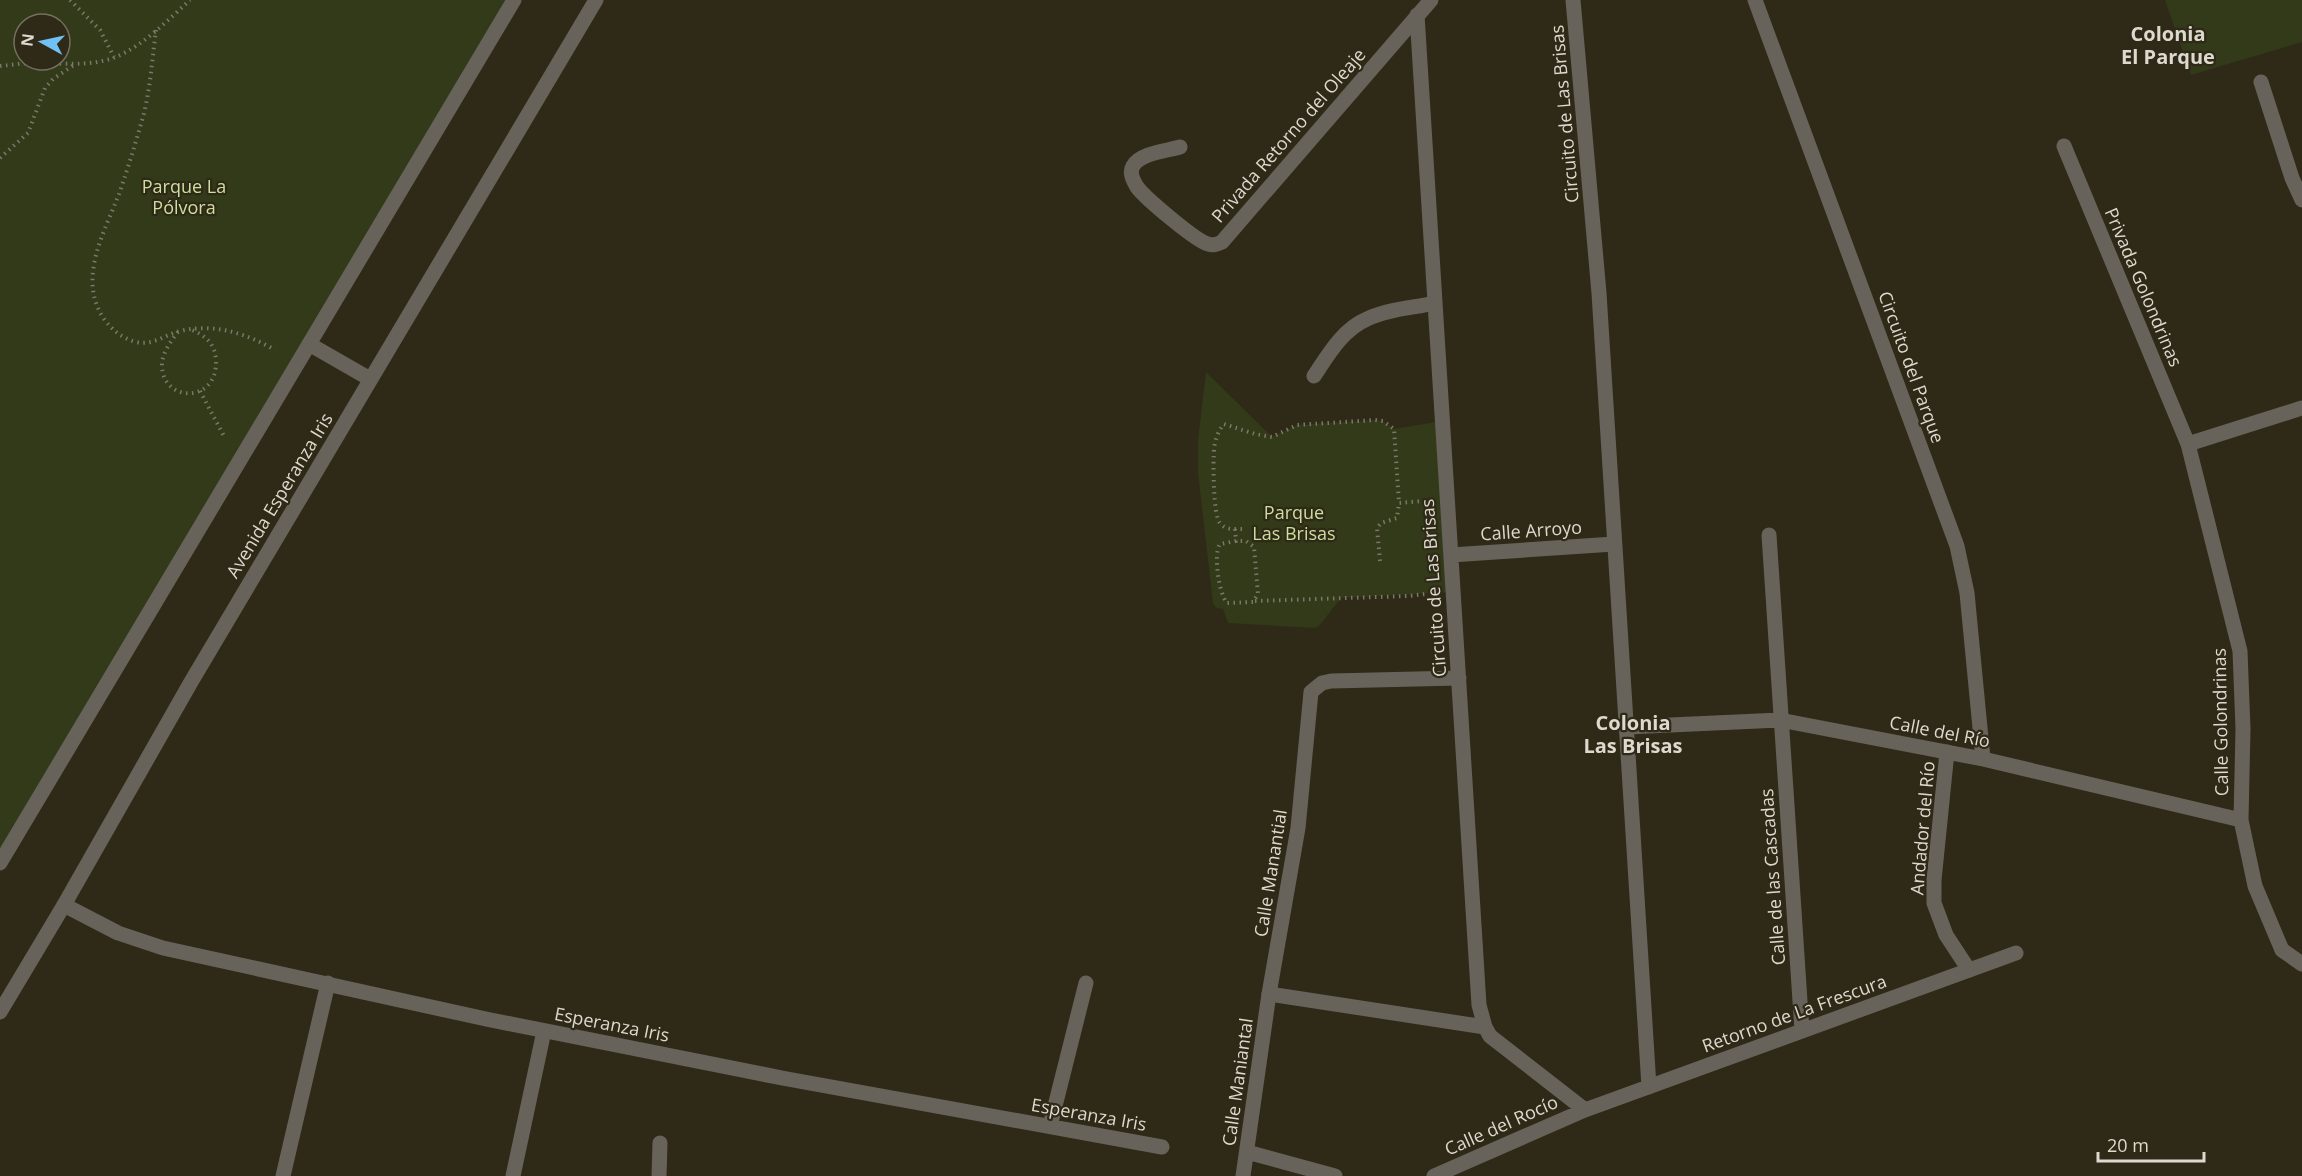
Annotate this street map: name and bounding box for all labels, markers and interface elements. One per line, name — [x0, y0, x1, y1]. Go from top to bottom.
north arrow — [12, 12, 72, 72]
district label: Colonia El Parque — [2121, 20, 2215, 70]
street label: Circuito de Las Brisas — [1544, 24, 1584, 204]
text: N — [15, 32, 39, 48]
street label: Privada Retorno del Oleaje — [1206, 43, 1370, 227]
park label: Parque La Pólvora — [142, 174, 226, 219]
street label: Privada Golondrinas — [2100, 204, 2188, 370]
street label: Circuito del Parque — [1873, 288, 1951, 446]
street label: Avenida Esperanza Iris — [220, 408, 338, 582]
street label: Circuito de Las Brisas — [1415, 498, 1451, 678]
park label: Parque Las Brisas — [1252, 500, 1336, 545]
street label: Calle Arroyo — [1479, 514, 1583, 546]
street label: Calle Golondrinas — [2207, 648, 2233, 796]
district label: Colonia Las Brisas — [1583, 709, 1683, 759]
street label: Calle del Río — [1888, 709, 1992, 753]
street label: Andador del Río — [1904, 760, 1940, 896]
street label: Calle de las Cascadas — [1754, 788, 1790, 966]
street label: Calle Manantial — [1248, 807, 1292, 939]
street label: Retorno de La Frescura — [1698, 968, 1890, 1058]
street label: Esperanza Iris — [552, 1001, 672, 1047]
street label: Calle Maniantal — [1216, 1016, 1258, 1148]
street label: Calle del Rocío — [1441, 1089, 1561, 1161]
street label: Esperanza Iris — [1029, 1092, 1149, 1136]
scale bar — [2098, 1125, 2204, 1163]
text: 20 m — [2107, 1133, 2149, 1157]

